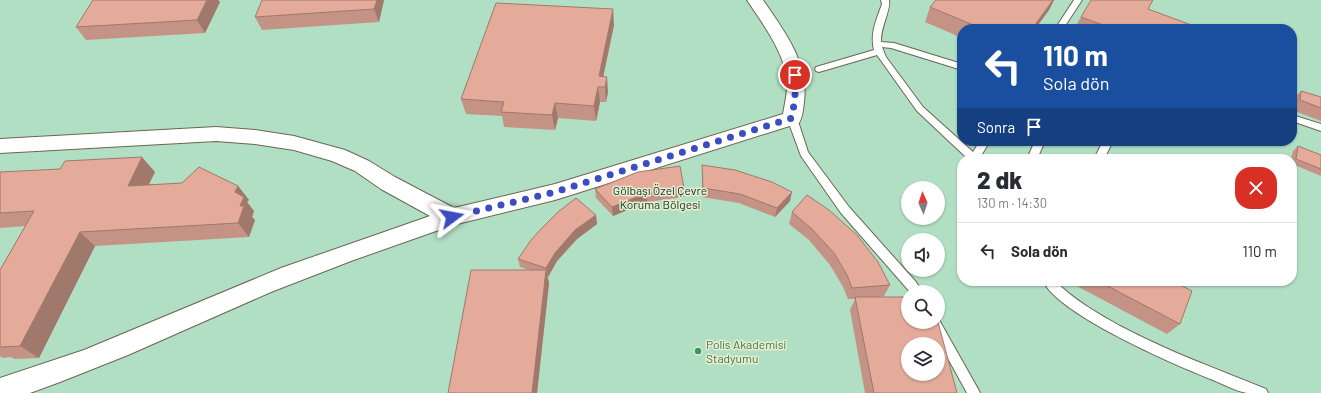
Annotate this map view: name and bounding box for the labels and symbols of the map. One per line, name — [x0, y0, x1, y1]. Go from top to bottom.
pin — [778, 58, 812, 92]
north arrow — [901, 181, 945, 225]
park label: Gölbaşı Özel Çevre Koruma Bölgesi — [613, 183, 707, 211]
position arrow — [431, 196, 473, 238]
place label: Polis Akademisi Stadyumu — [706, 337, 786, 365]
marker: Polis Akademisi Stadyumu — [693, 346, 703, 356]

